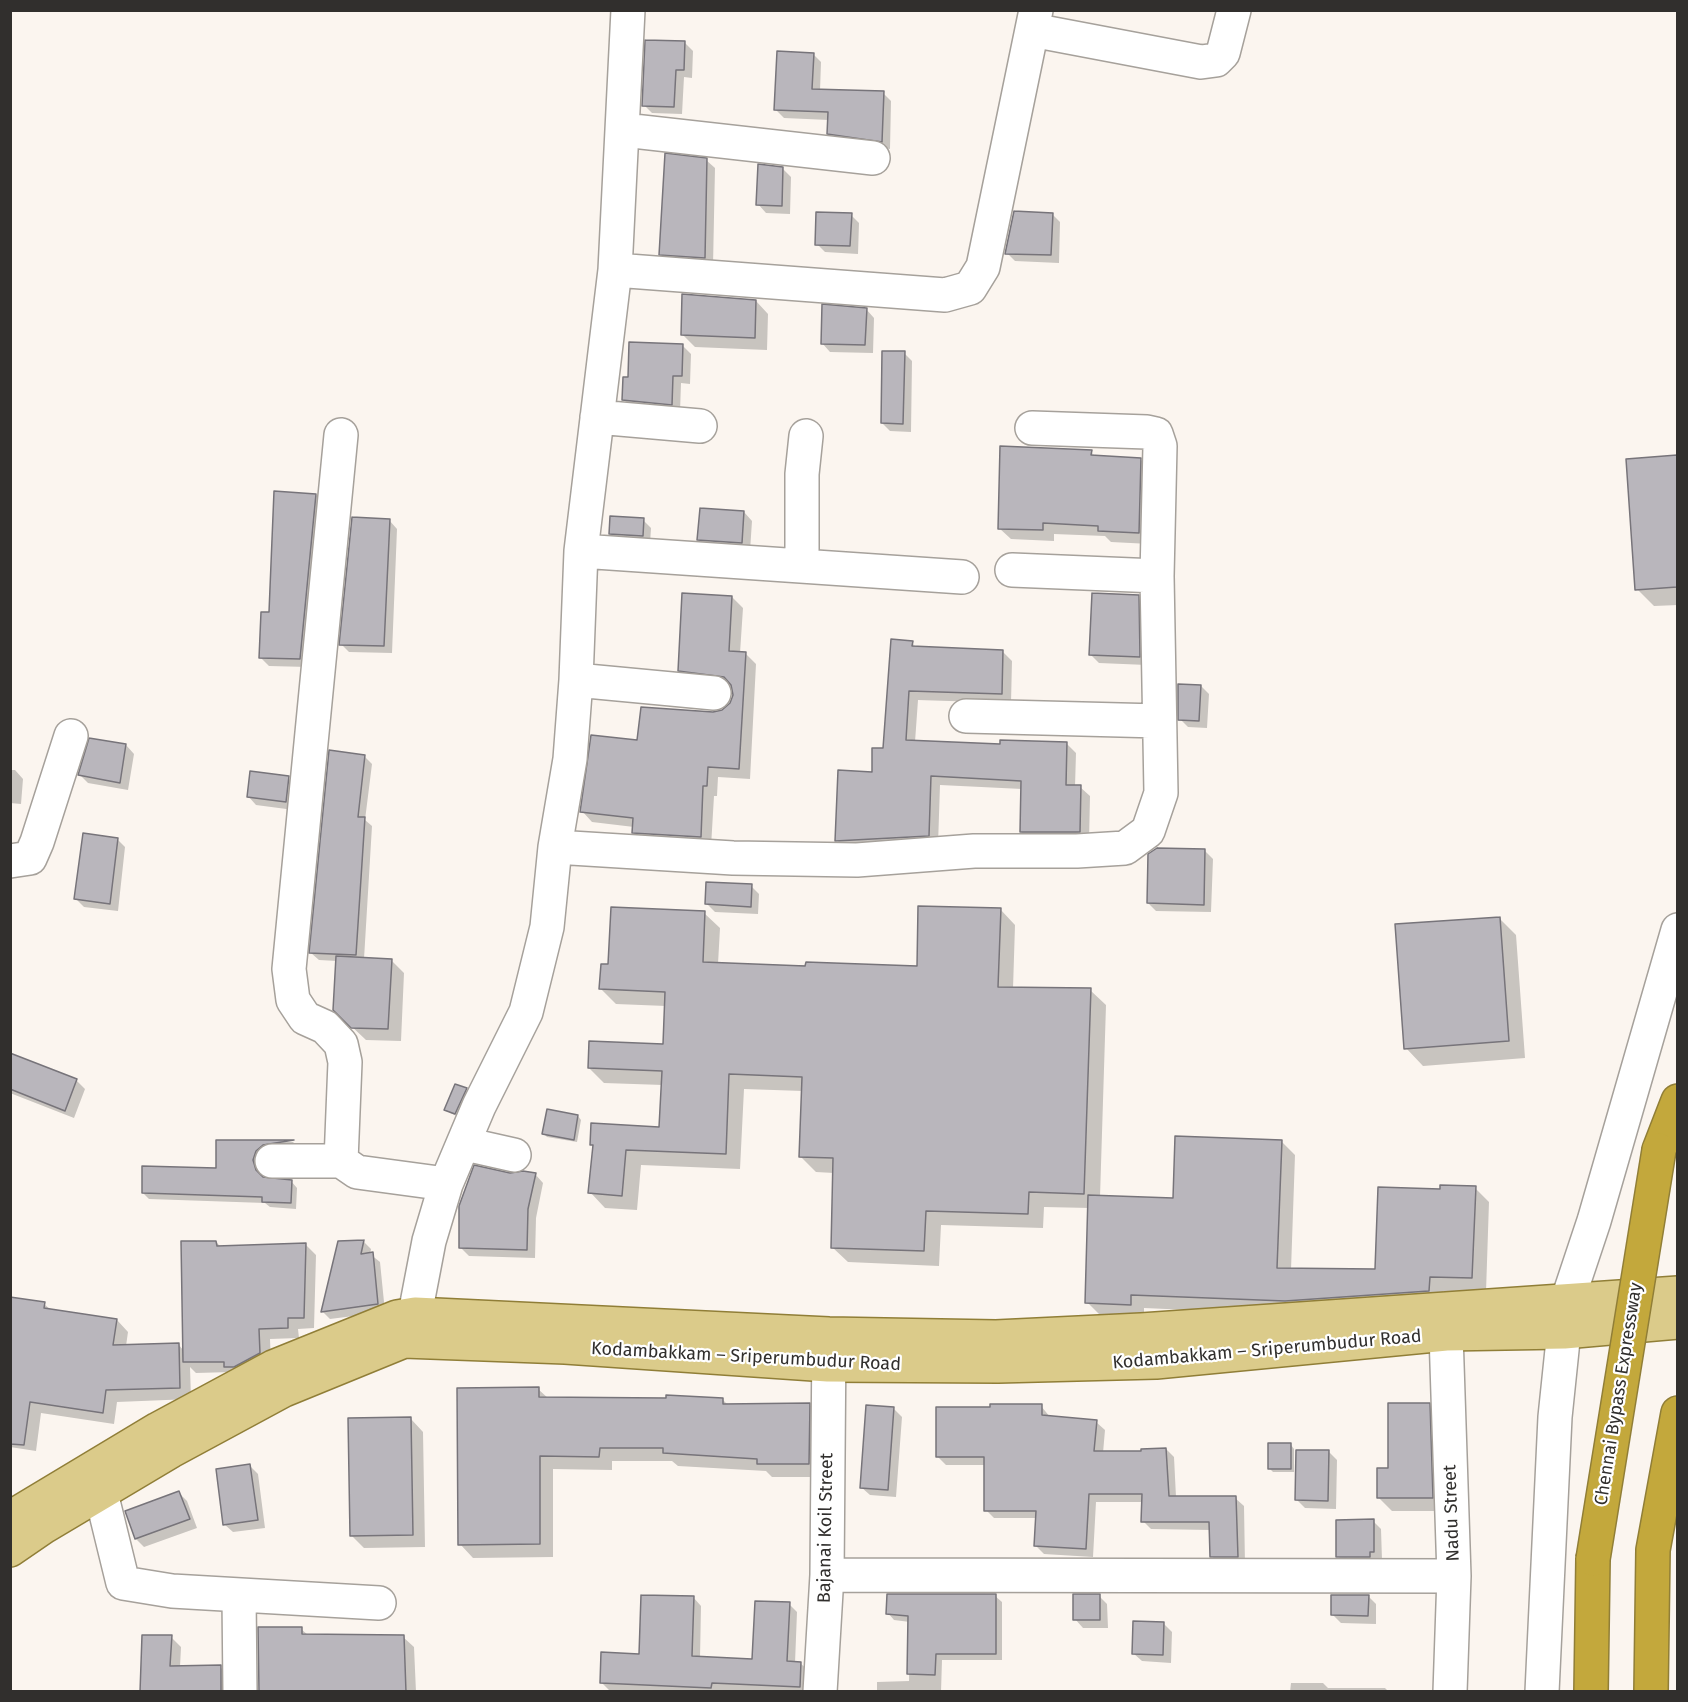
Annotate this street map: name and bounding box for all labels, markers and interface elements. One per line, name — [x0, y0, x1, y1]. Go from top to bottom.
street label: Chennai Bypass Expressway — [1591, 1281, 1647, 1507]
street label: Kodambakkam – Sriperumbudur Road — [1112, 1326, 1422, 1374]
street label: Kodambakkam – Sriperumbudur Road — [591, 1338, 901, 1376]
street label: Bajanai Koil Street — [814, 1453, 838, 1603]
street label: Nadu Street — [1440, 1464, 1464, 1562]

